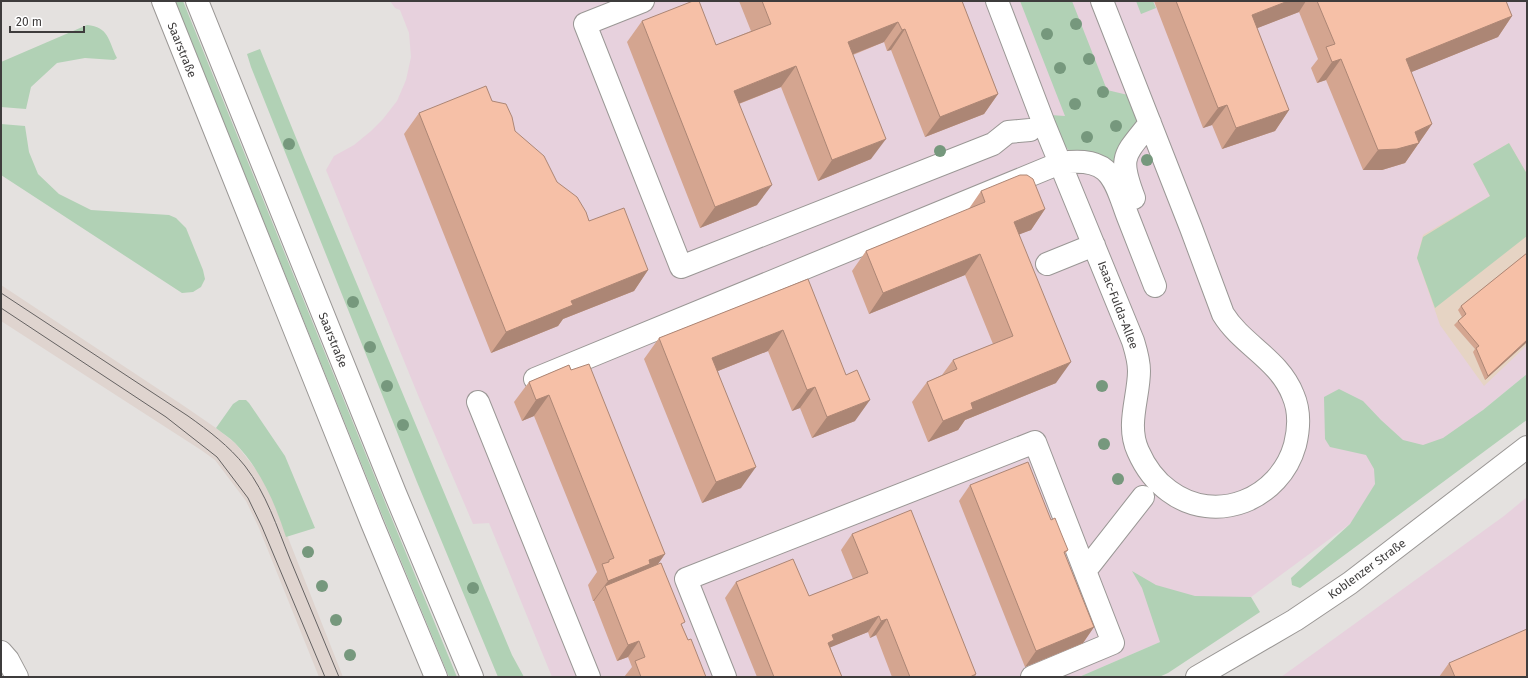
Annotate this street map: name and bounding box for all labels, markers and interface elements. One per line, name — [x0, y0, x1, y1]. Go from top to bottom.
scale bar — [10, 8, 84, 34]
text: 20 m — [16, 15, 42, 29]
street label: Saarstraße — [165, 20, 199, 80]
street label: Isaac-Fulda-Allee — [1095, 259, 1141, 351]
street label: Saarstraße — [316, 310, 350, 370]
street label: Koblenzer Straße — [1325, 536, 1409, 602]

